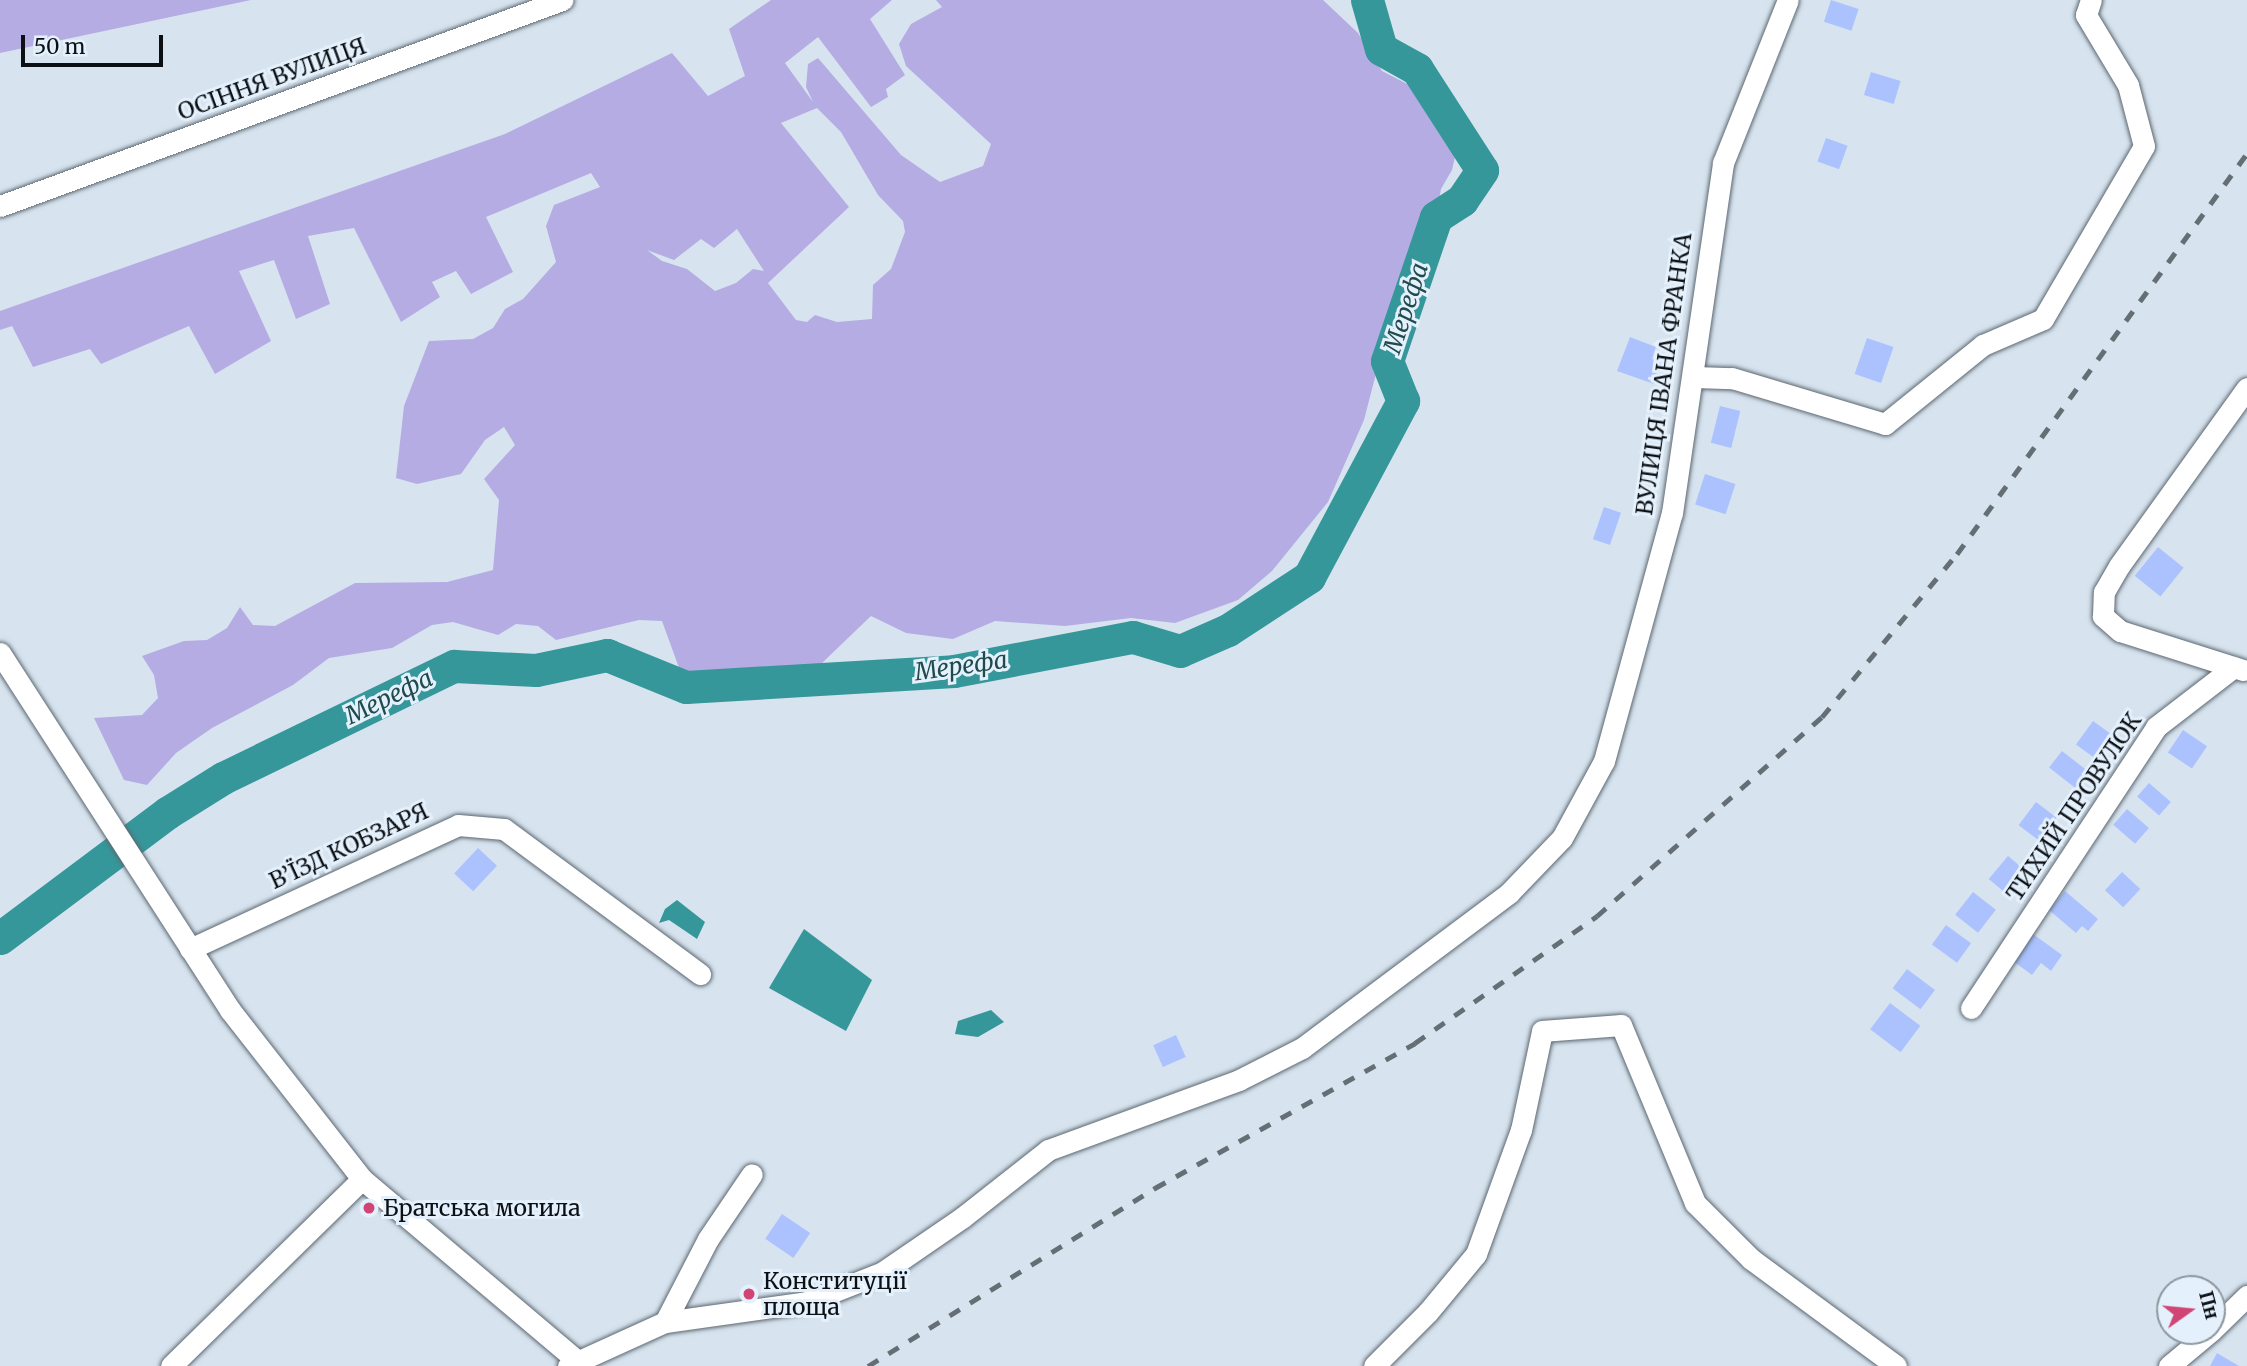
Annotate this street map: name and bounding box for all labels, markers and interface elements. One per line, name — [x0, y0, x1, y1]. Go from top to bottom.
scale bar — [24, 21, 166, 65]
street label: ОСІННЯ ВУЛИЦЯ — [174, 32, 370, 126]
text: 50 m — [34, 33, 85, 60]
street label: ВУЛИЦЯ ІВАНА ФРАНКА — [1631, 231, 1697, 517]
water label: Мерефа — [1378, 259, 1434, 357]
water label: Мерефа — [913, 645, 1009, 687]
water label: Мерефа — [341, 664, 437, 730]
street label: ТИХИЙ ПРОВУЛОК — [2001, 708, 2147, 906]
street label: В’ЇЗД КОБЗАРЯ — [265, 797, 433, 895]
place label: Братська могила — [383, 1194, 580, 1222]
marker: Братська могила — [361, 1200, 377, 1216]
place label: Конституції площа — [763, 1267, 907, 1321]
north arrow — [2156, 1275, 2226, 1345]
marker: Конституції площа — [741, 1286, 757, 1302]
text: Пн — [2194, 1288, 2225, 1322]

